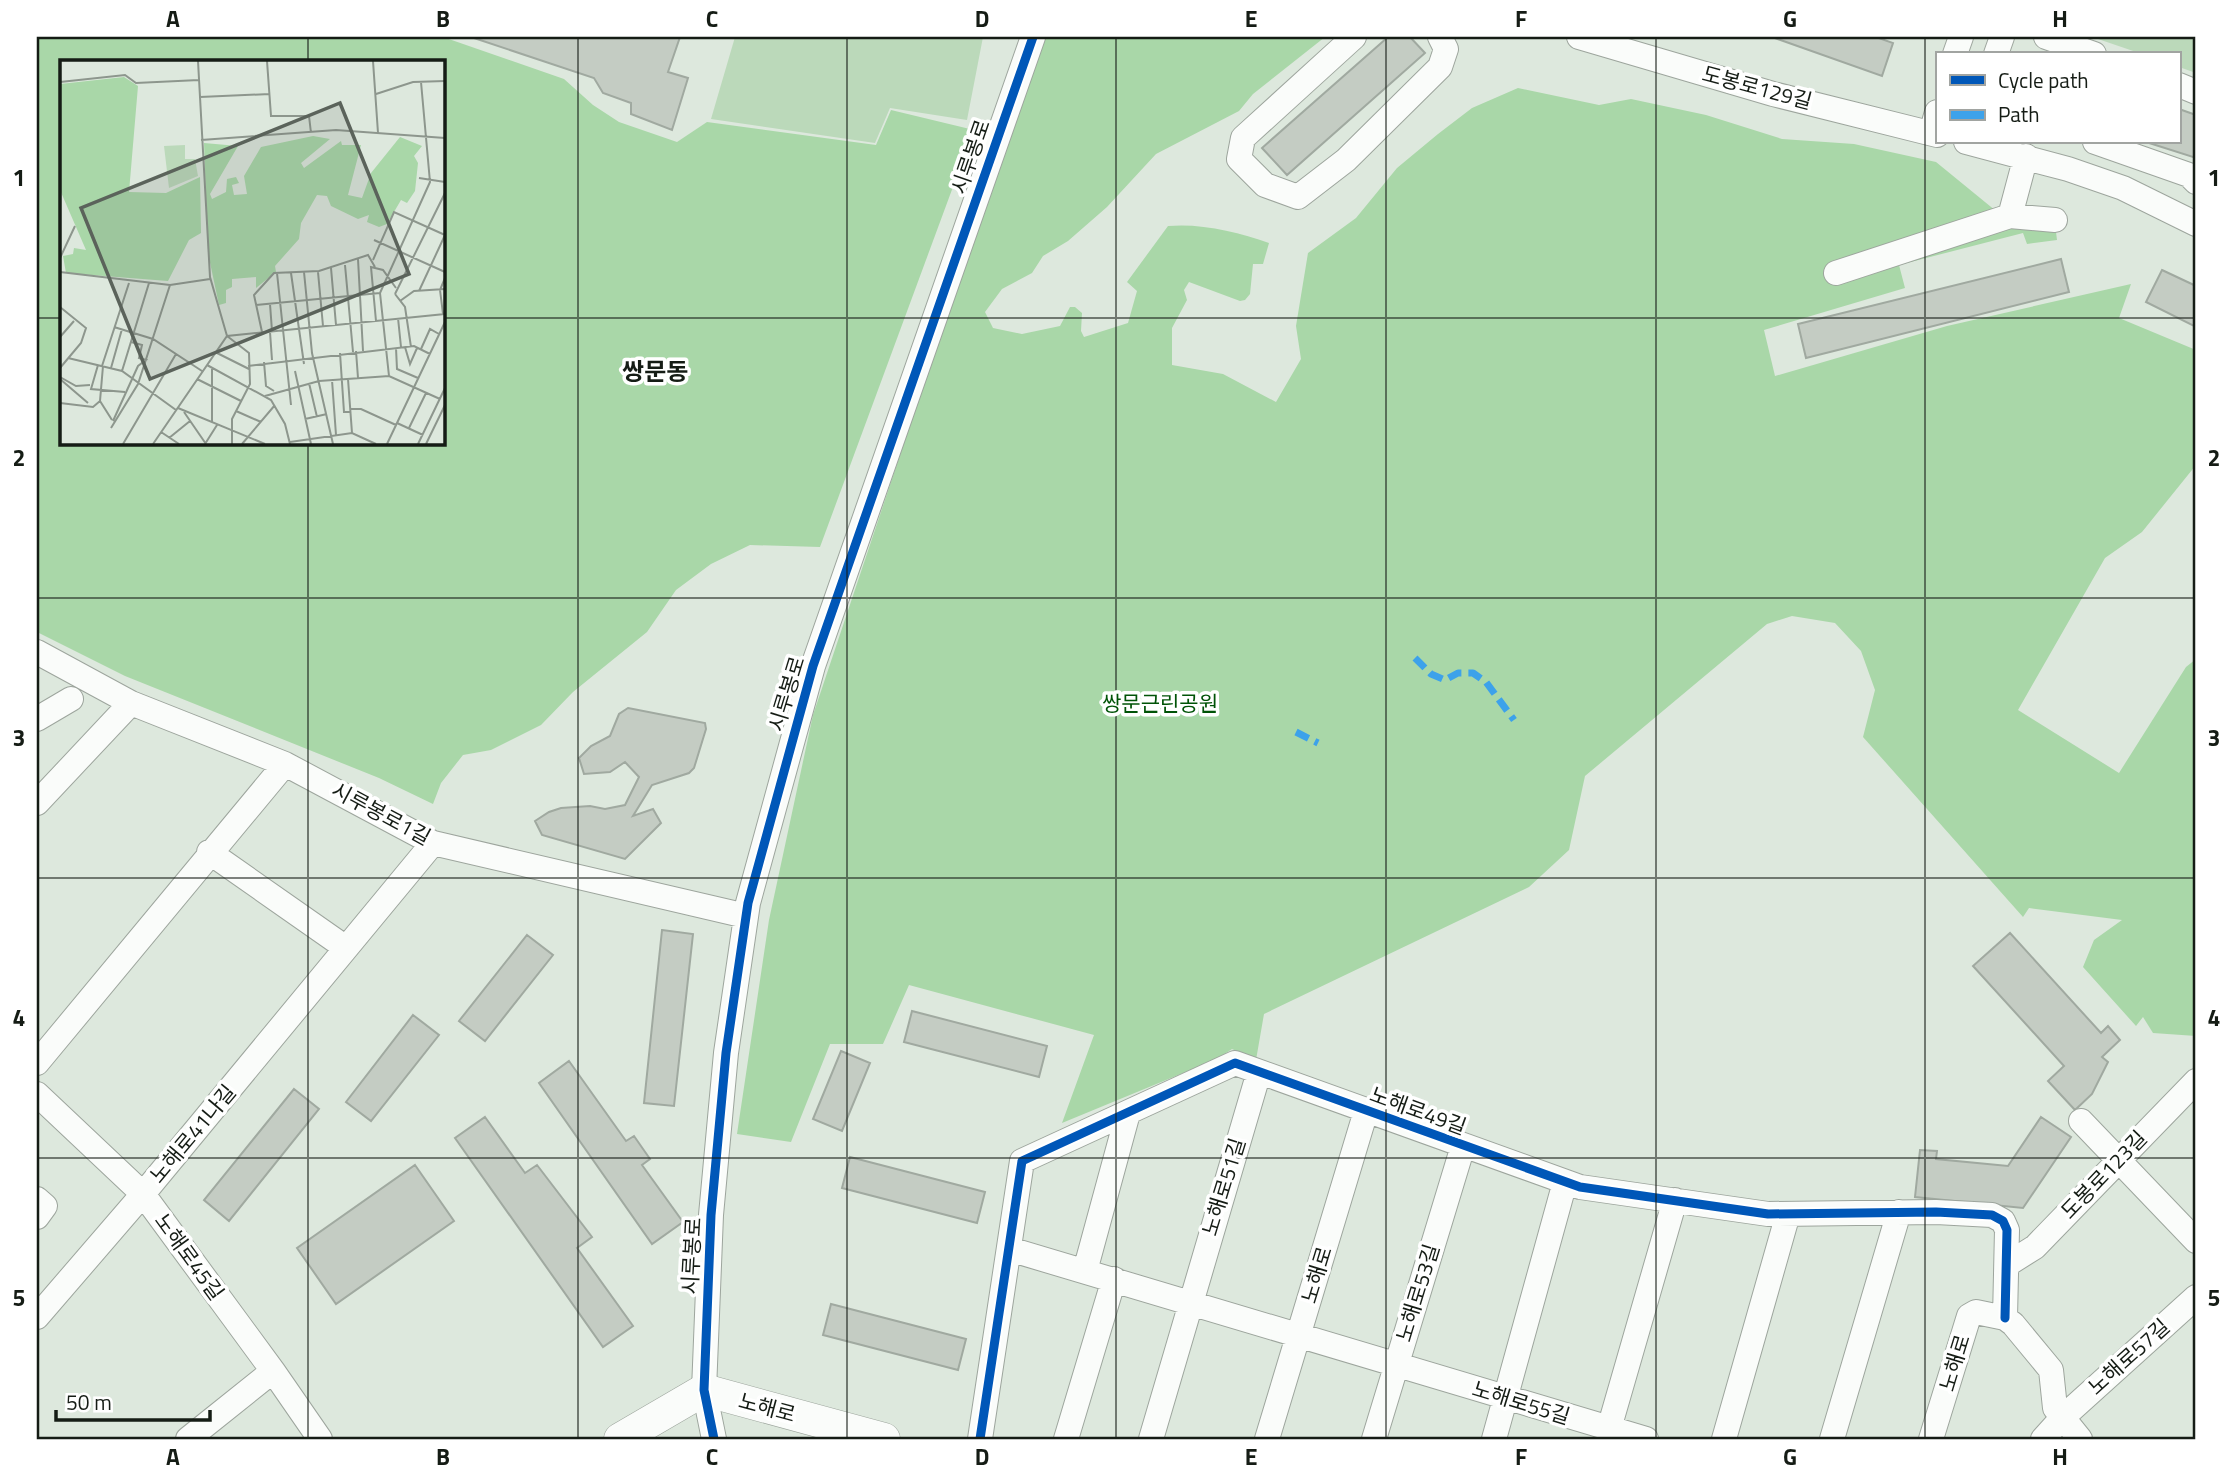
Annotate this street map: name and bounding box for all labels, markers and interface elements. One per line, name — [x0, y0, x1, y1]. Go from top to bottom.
text: A — [166, 1, 180, 36]
text: B — [436, 1, 450, 36]
text: C — [706, 1, 718, 36]
text: D — [975, 1, 989, 36]
text: E — [1245, 1, 1257, 36]
text: F — [1515, 1, 1527, 36]
text: G — [1783, 1, 1797, 36]
text: H — [2052, 1, 2068, 36]
legend — [1936, 52, 2180, 144]
street label: 도봉로129길 — [1699, 57, 1816, 117]
inset map — [60, 60, 444, 444]
text: Cycle path — [1998, 64, 2089, 96]
text: Path — [1998, 98, 2040, 130]
street label: 시루봉로 — [942, 115, 998, 198]
text: 1 — [13, 160, 25, 195]
text: 1 — [2208, 160, 2220, 195]
district label: 쌍문동 — [622, 353, 688, 389]
text: 2 — [13, 440, 25, 475]
text: 2 — [2208, 440, 2220, 475]
street label: 시루봉로 — [759, 652, 813, 735]
park label: 쌍문근린공원 — [1102, 687, 1218, 719]
text: 3 — [13, 720, 25, 755]
text: 3 — [2208, 720, 2220, 755]
street label: 시루봉로1길 — [326, 774, 437, 853]
text: 4 — [13, 1000, 25, 1035]
text: 4 — [2208, 1000, 2220, 1035]
street label: 노해로41나길 — [141, 1077, 243, 1190]
street label: 노해로49길 — [1366, 1078, 1471, 1142]
street label: 도봉로123길 — [2053, 1123, 2154, 1226]
street label: 노해로51길 — [1193, 1134, 1253, 1240]
street label: 노해로45길 — [147, 1206, 232, 1307]
street label: 시루봉로 — [673, 1217, 709, 1295]
street label: 노해로53길 — [1387, 1240, 1447, 1346]
street label: 노해로 — [1292, 1242, 1340, 1307]
text: 5 — [13, 1280, 25, 1315]
text: 5 — [2208, 1280, 2220, 1315]
street label: 노해로57길 — [2080, 1311, 2176, 1402]
street label: 노해로 — [1930, 1330, 1978, 1395]
street label: 노해로55길 — [1468, 1372, 1574, 1432]
scale bar — [56, 1378, 210, 1422]
street label: 노해로 — [735, 1384, 799, 1430]
text: 50 m — [66, 1386, 112, 1418]
text: A — [166, 1439, 180, 1474]
text: B — [436, 1439, 450, 1474]
text: C — [706, 1439, 718, 1474]
text: D — [975, 1439, 989, 1474]
text: E — [1245, 1439, 1257, 1474]
text: F — [1515, 1439, 1527, 1474]
text: G — [1783, 1439, 1797, 1474]
text: H — [2052, 1439, 2068, 1474]

